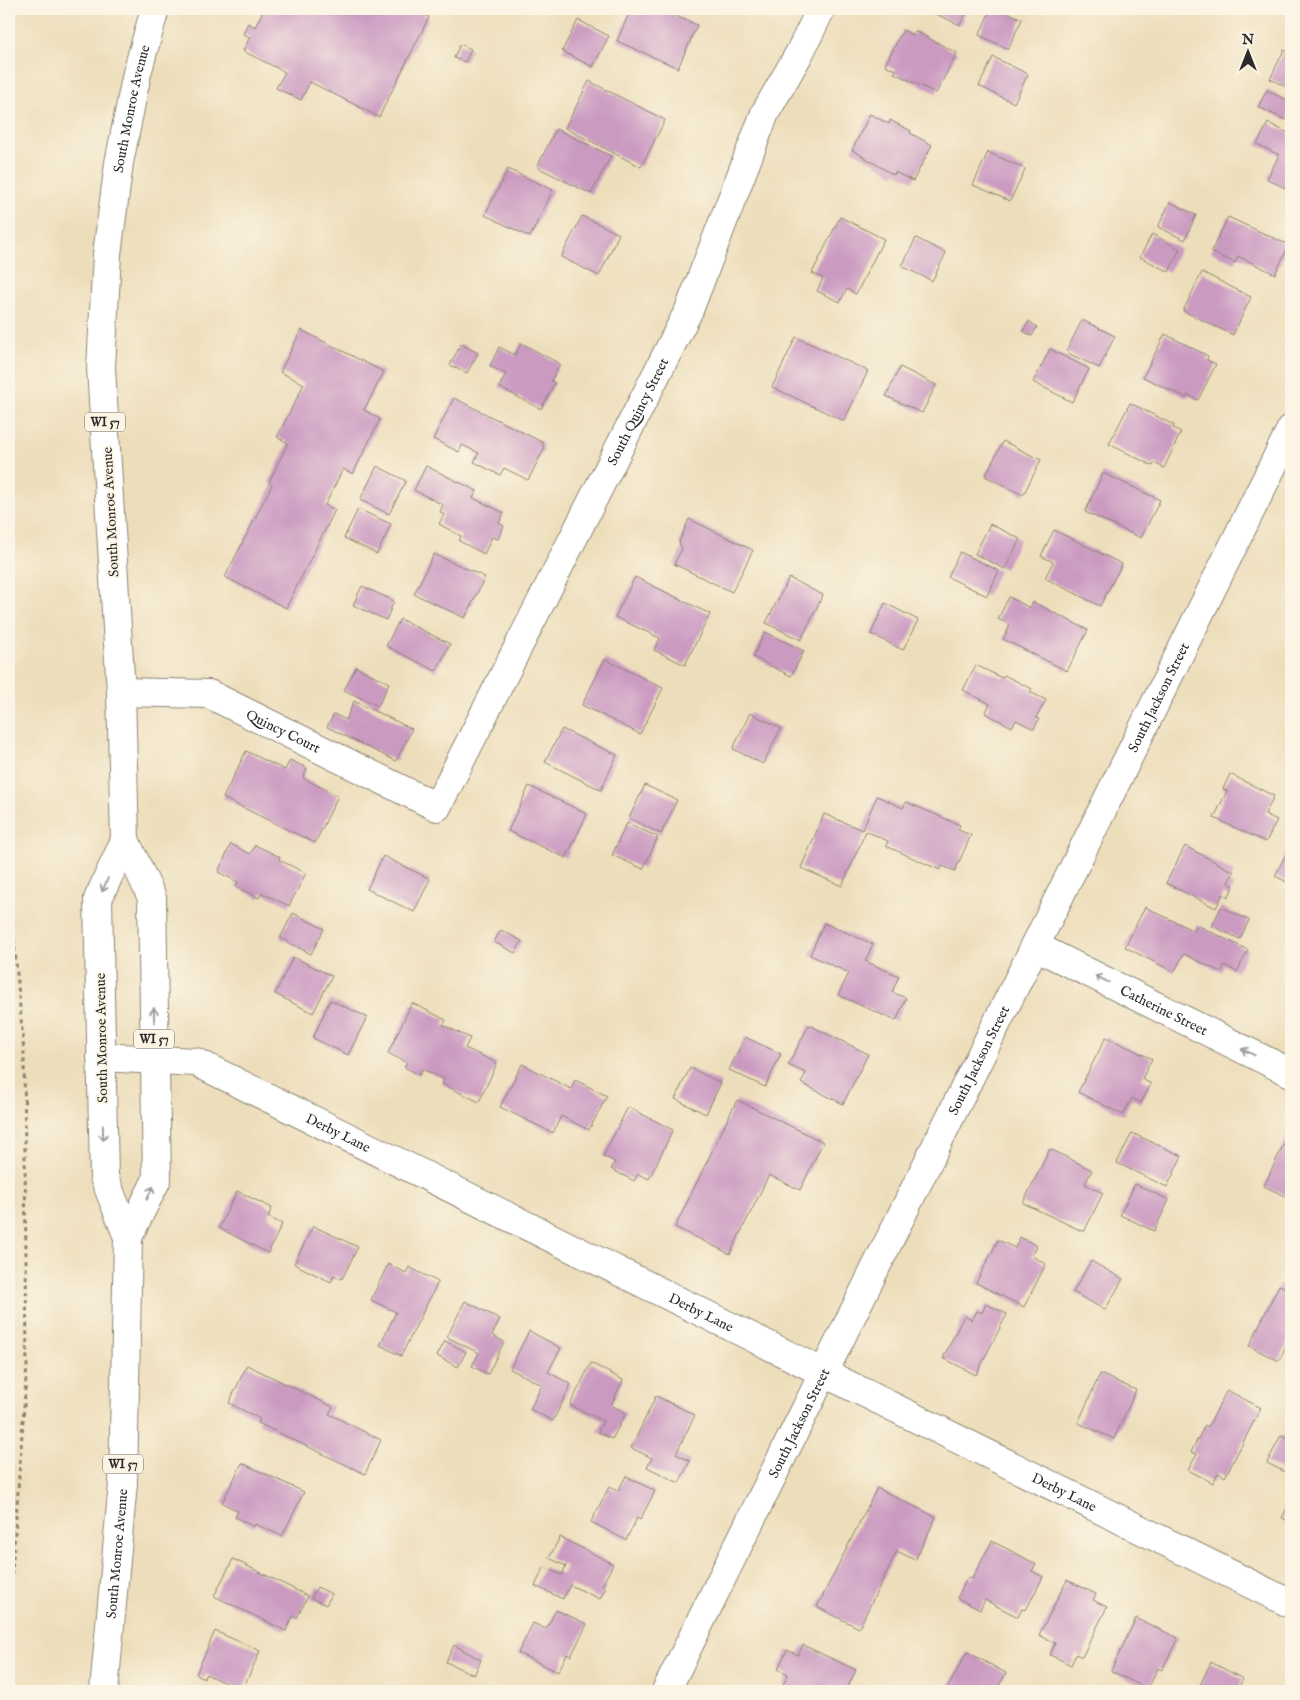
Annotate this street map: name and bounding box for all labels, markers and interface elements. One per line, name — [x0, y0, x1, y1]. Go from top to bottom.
north arrow — [1222, 28, 1272, 78]
text: N — [1241, 31, 1254, 49]
street label: South Monroe Avenue — [110, 42, 155, 174]
street label: South Quincy Street — [604, 355, 673, 469]
road number: WI 57 — [85, 412, 125, 432]
street label: South Monroe Avenue — [99, 446, 123, 577]
street label: South Jackson Street — [1124, 640, 1194, 755]
street label: Quincy Court — [243, 706, 323, 758]
one-way arrow — [99, 877, 109, 892]
street label: South Monroe Avenue — [92, 972, 112, 1103]
one-way arrow — [1095, 974, 1110, 984]
street label: Catherine Street — [1117, 982, 1210, 1040]
street label: South Jackson Street — [945, 1003, 1014, 1118]
one-way arrow — [149, 1007, 159, 1024]
road number: WI 57 — [134, 1030, 174, 1048]
one-way arrow — [1240, 1046, 1255, 1056]
street label: Derby Lane — [303, 1110, 374, 1157]
one-way arrow — [98, 1124, 108, 1141]
one-way arrow — [146, 1186, 155, 1201]
street label: Derby Lane — [666, 1289, 737, 1337]
street label: South Jackson Street — [765, 1366, 834, 1481]
road number: WI 57 — [103, 1455, 143, 1474]
street label: Derby Lane — [1028, 1469, 1100, 1517]
street label: South Monroe Avenue — [103, 1487, 132, 1619]

